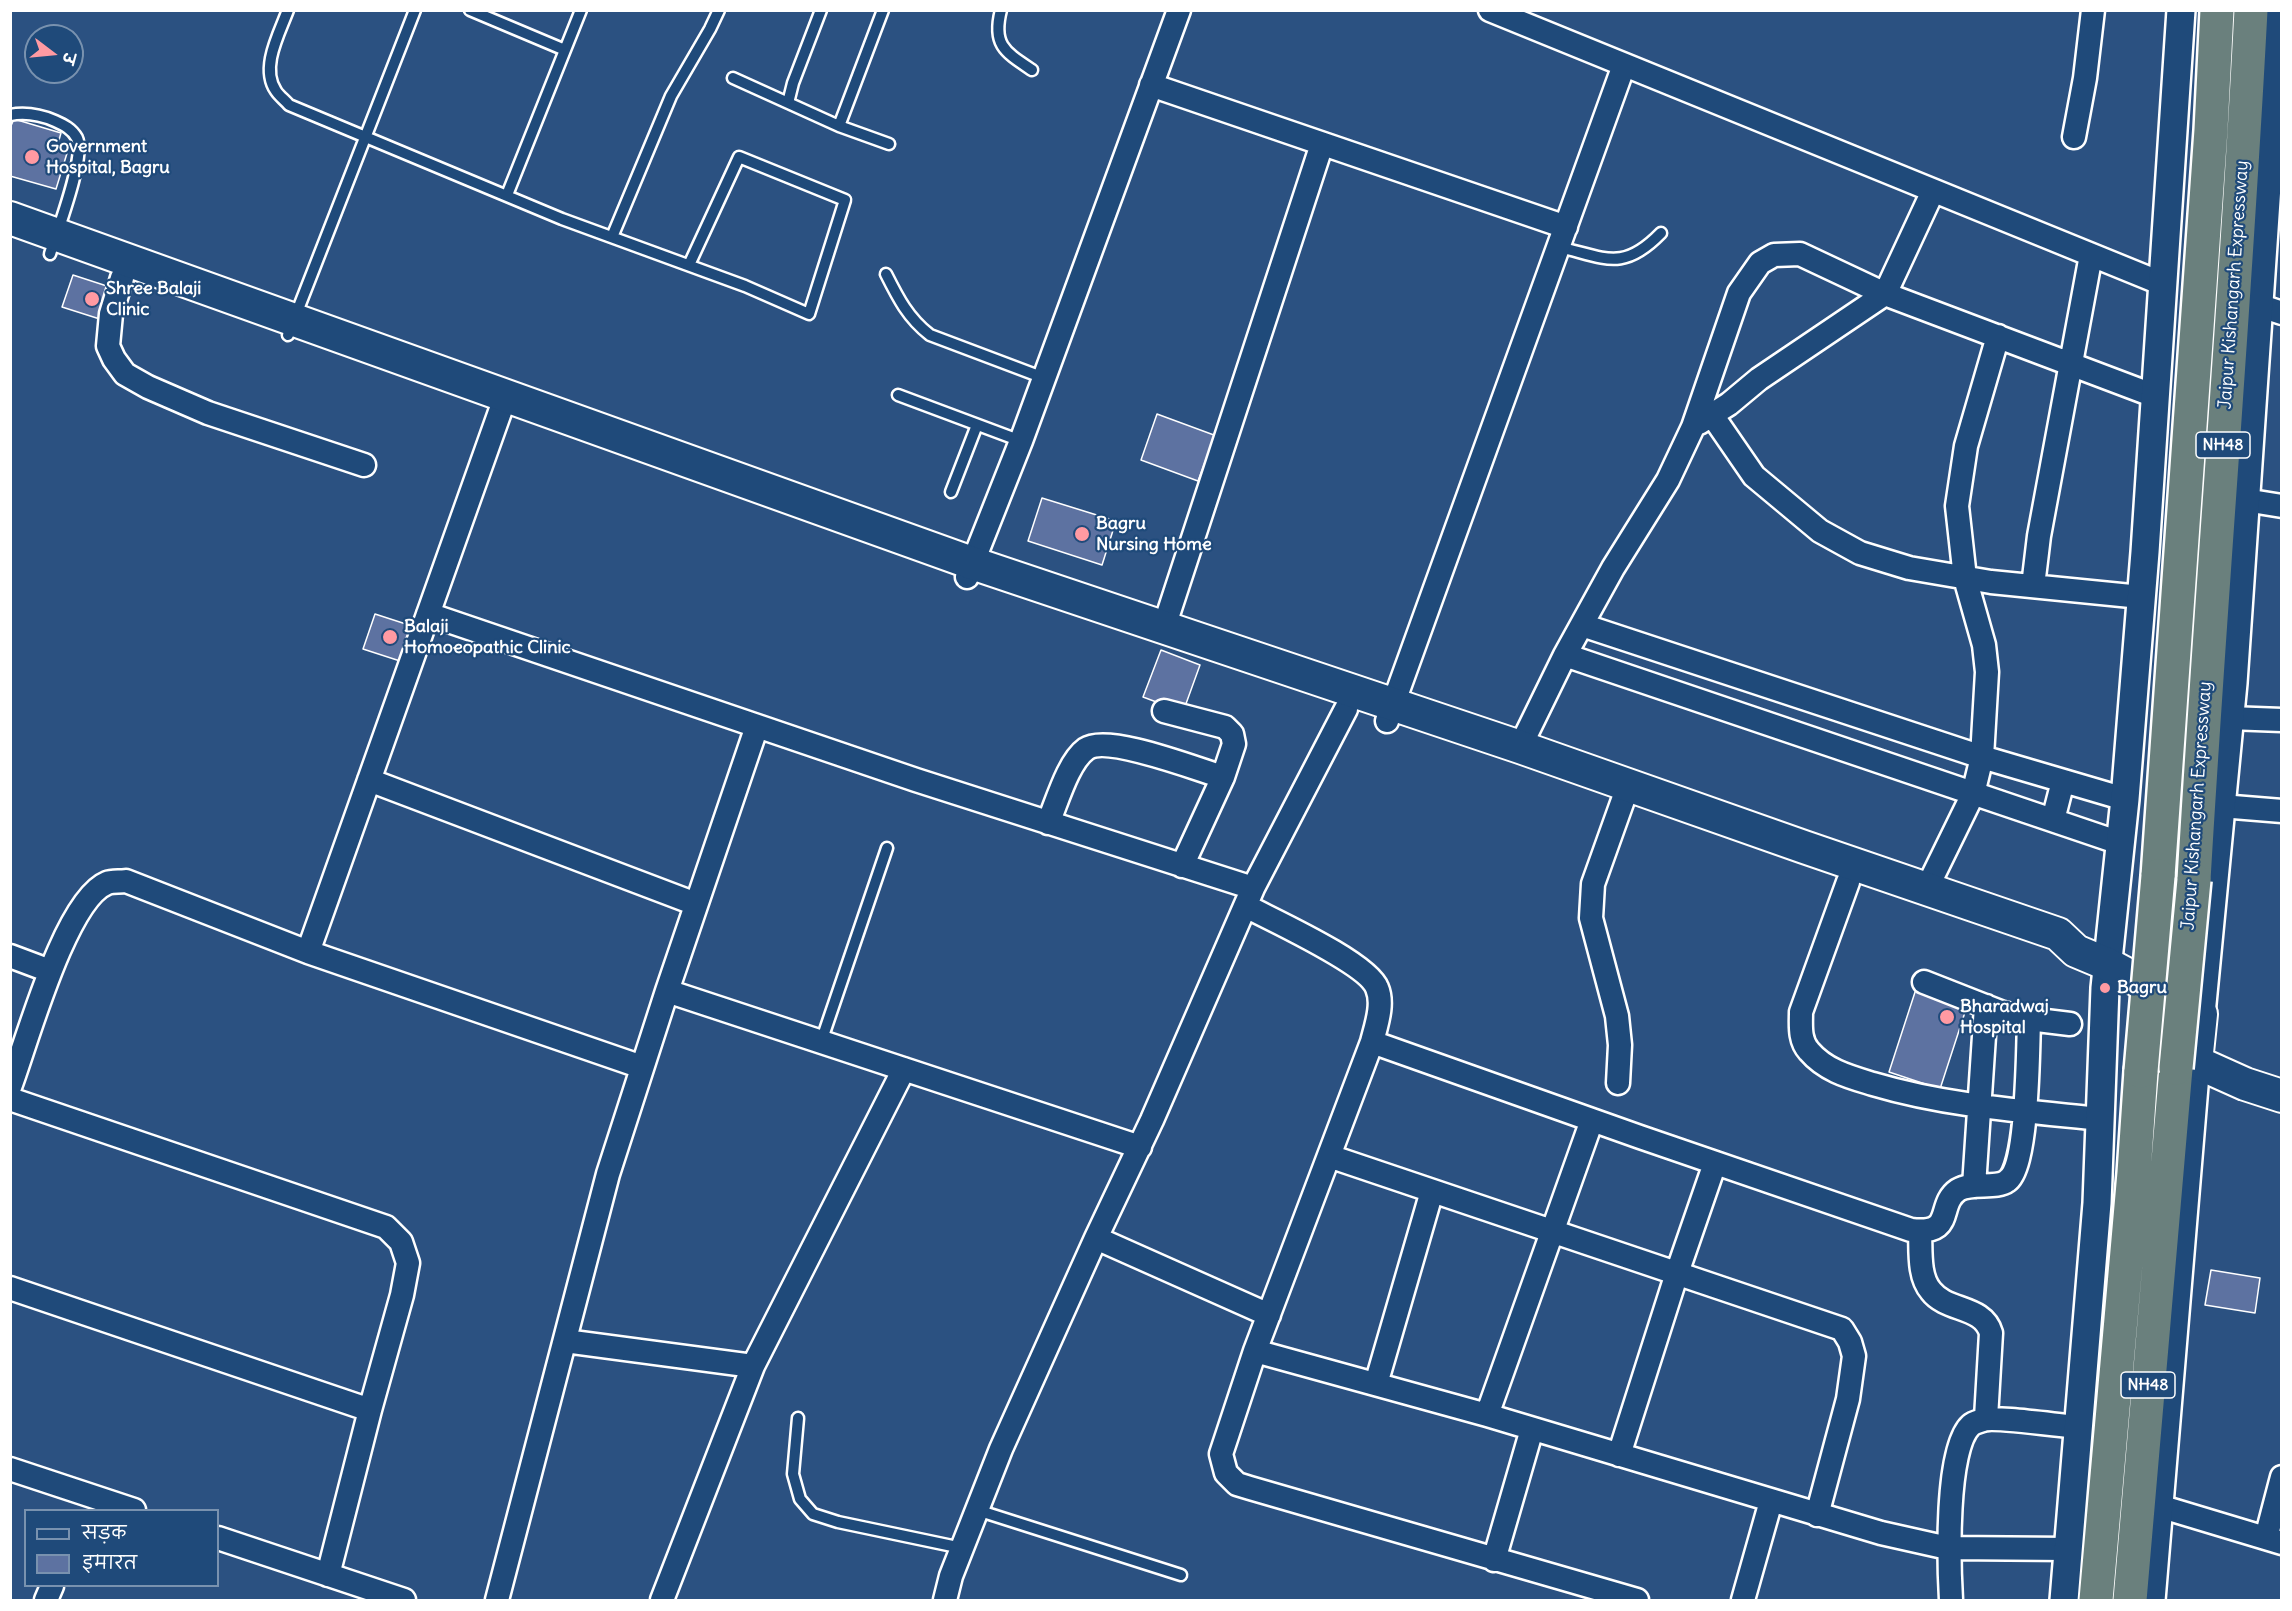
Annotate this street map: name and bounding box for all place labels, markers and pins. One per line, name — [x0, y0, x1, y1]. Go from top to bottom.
place label: Government Hospital, Bagru — [46, 136, 170, 178]
marker: Government Hospital, Bagru — [23, 148, 41, 166]
place label: Shree Balaji Clinic — [106, 278, 201, 320]
marker: Shree Balaji Clinic — [83, 290, 101, 308]
place label: Bagru Nursing Home — [1096, 513, 1212, 556]
marker: Bagru Nursing Home — [1073, 525, 1091, 543]
place label: Balaji Homoeopathic Clinic — [404, 616, 571, 658]
marker: Balaji Homoeopathic Clinic — [381, 628, 399, 646]
place label: Bagru — [2117, 977, 2167, 999]
marker: Bagru — [2098, 981, 2112, 995]
place label: Bharadwaj Hospital — [1960, 996, 2049, 1038]
marker: Bharadwaj Hospital — [1938, 1008, 1956, 1026]

